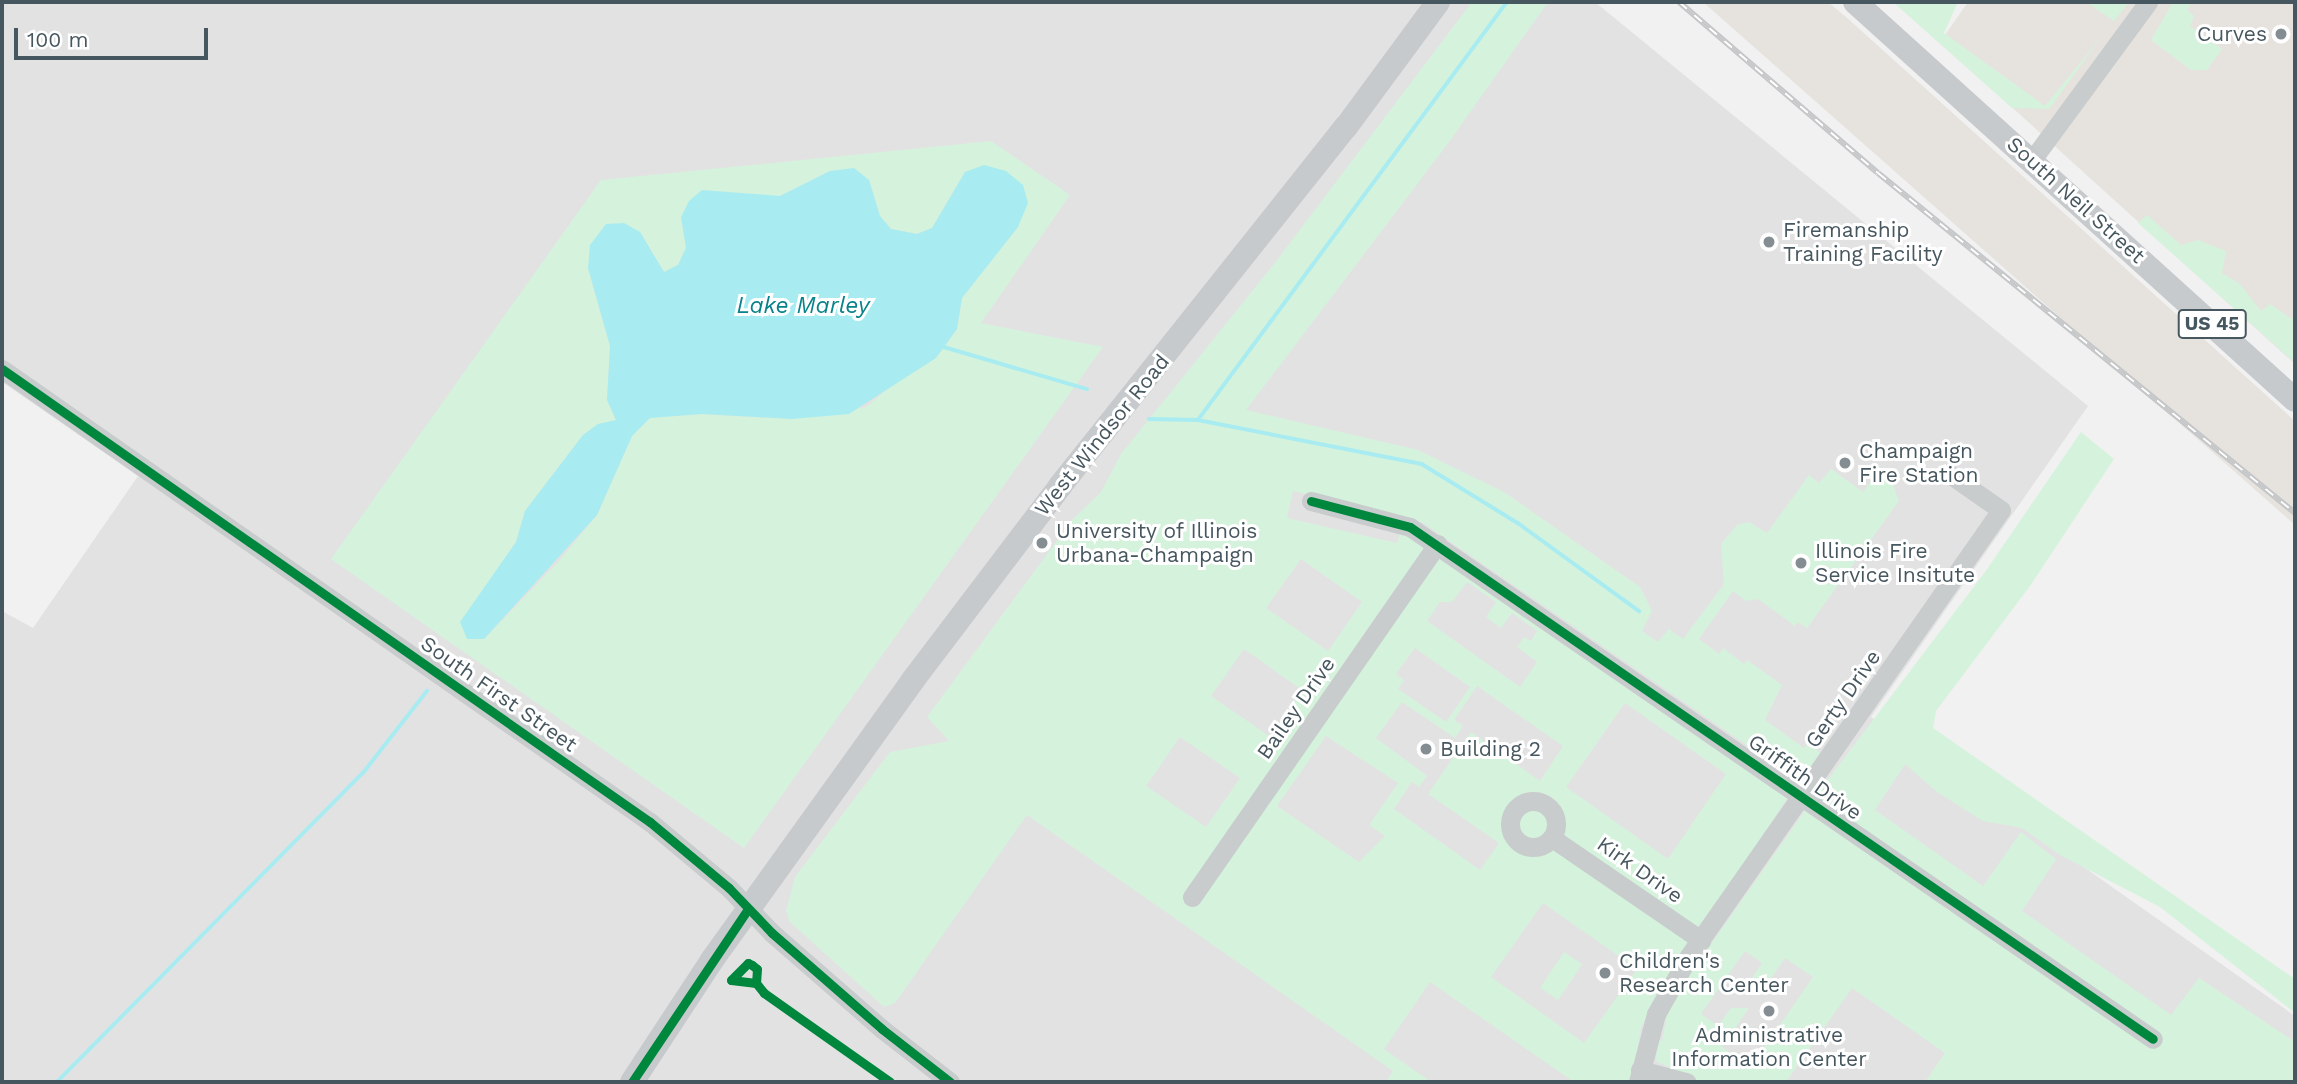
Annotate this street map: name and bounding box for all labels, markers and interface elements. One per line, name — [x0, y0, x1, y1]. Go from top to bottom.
scale bar — [18, 14, 212, 58]
place label: Curves — [2197, 21, 2267, 47]
marker: Curves — [2273, 26, 2289, 42]
text: 100 m — [27, 27, 89, 52]
street label: South Neil Street — [2002, 131, 2150, 269]
place label: Firemanship Training Facility — [1783, 217, 1943, 267]
marker: Firemanship Training Facility — [1761, 234, 1777, 250]
water label: Lake Marley — [736, 292, 870, 320]
road number: US 45 — [2177, 308, 2247, 340]
street label: West Windsor Road — [1029, 349, 1175, 521]
place label: Champaign Fire Station — [1859, 438, 1979, 488]
marker: Champaign Fire Station — [1837, 455, 1853, 471]
place label: University of Illinois Urbana-Champaign — [1056, 518, 1259, 568]
marker: University of Illinois Urbana-Champaign — [1034, 535, 1050, 551]
place label: Illinois Fire Service Insitute — [1815, 538, 1975, 588]
marker: Illinois Fire Service Insitute — [1793, 555, 1809, 571]
street label: South First Street — [416, 631, 582, 757]
street label: Gerty Drive — [1800, 645, 1886, 753]
street label: Bailey Drive — [1251, 652, 1341, 764]
street label: Griffith Drive — [1743, 729, 1867, 825]
place label: Building 2 — [1440, 736, 1541, 762]
marker: Building 2 — [1418, 741, 1434, 757]
street label: Kirk Drive — [1592, 831, 1688, 909]
place label: Children's Research Center — [1619, 948, 1789, 998]
marker: Children's Research Center — [1597, 965, 1613, 981]
marker: Administrative Information Center — [1761, 1003, 1777, 1019]
place label: Administrative Information Center — [1671, 1022, 1867, 1072]

